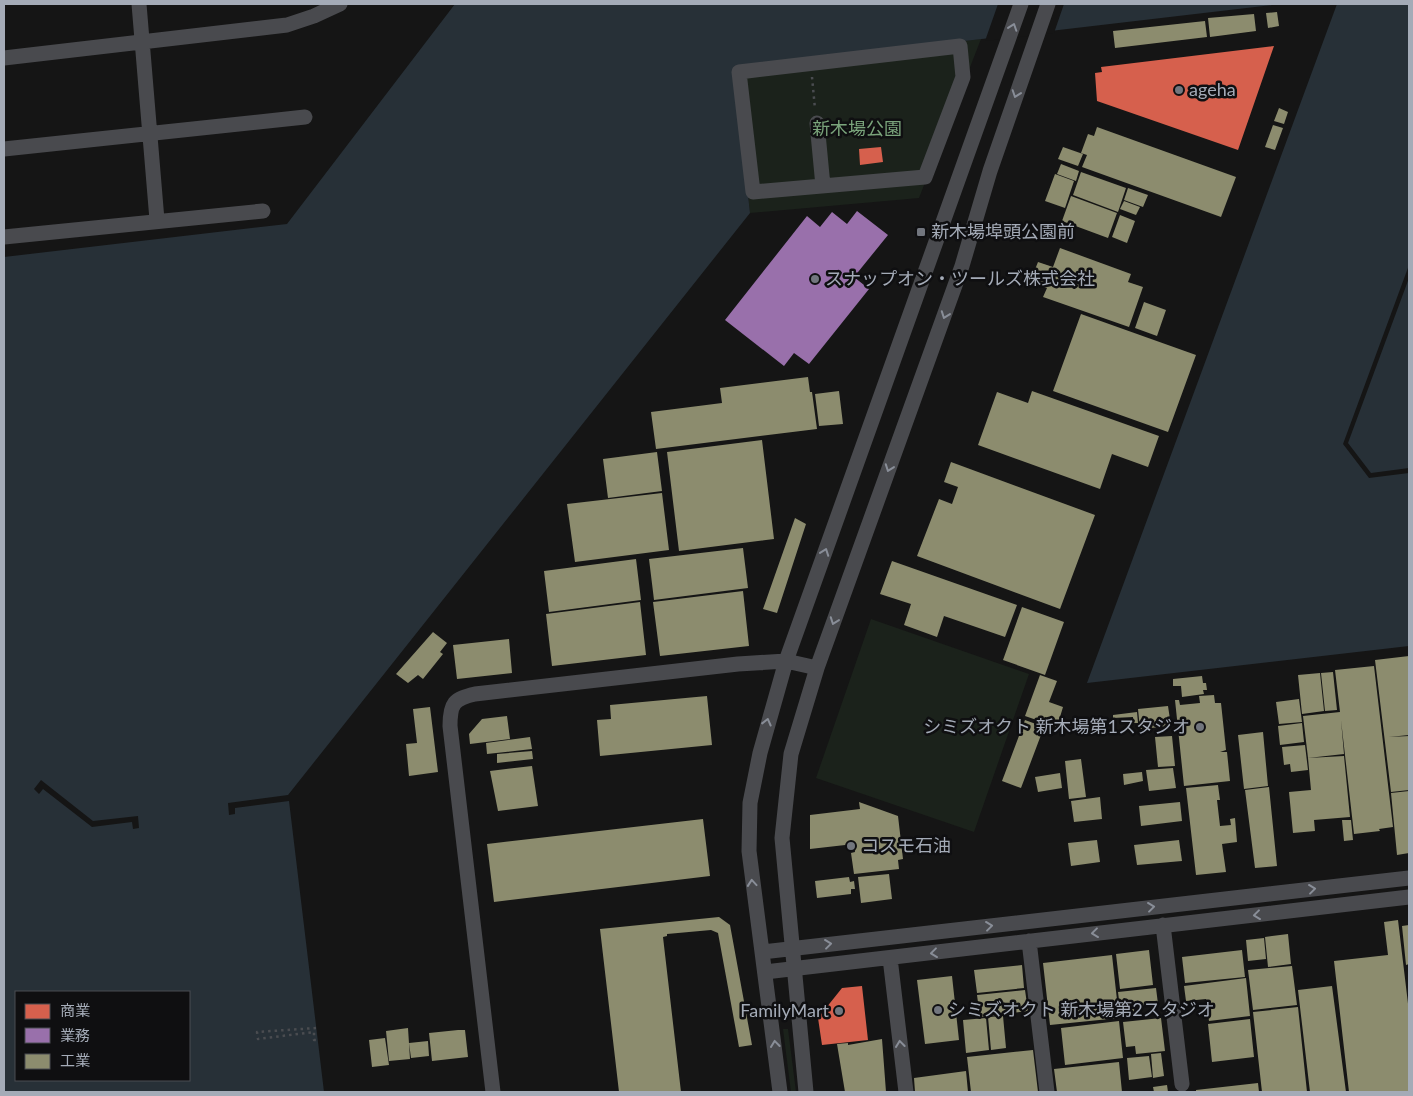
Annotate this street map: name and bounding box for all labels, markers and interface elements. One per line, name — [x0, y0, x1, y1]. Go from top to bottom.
one-way arrow — [1007, 24, 1017, 32]
place label: ageha — [1189, 78, 1236, 100]
marker: ageha — [1173, 84, 1185, 96]
one-way arrow — [1012, 89, 1022, 98]
park label: 新木場公園 — [812, 117, 902, 139]
place label: 新木場埠頭公園前 — [931, 220, 1075, 242]
marker: 新木場埠頭公園前 — [915, 226, 927, 238]
place label: スナップオン・ツールズ株式会社 — [825, 267, 1095, 289]
marker: スナップオン・ツールズ株式会社 — [809, 273, 821, 285]
one-way arrow — [941, 310, 951, 319]
one-way arrow — [885, 463, 895, 472]
one-way arrow — [819, 548, 829, 557]
one-way arrow — [830, 616, 840, 624]
place label: シミズオクト 新木場第1スタジオ — [923, 715, 1190, 737]
one-way arrow — [762, 719, 772, 727]
marker: シミズオクト 新木場第1スタジオ — [1194, 721, 1206, 733]
place label: コスモ石油 — [861, 834, 951, 856]
marker: コスモ石油 — [845, 840, 857, 852]
one-way arrow — [747, 879, 758, 887]
one-way arrow — [1308, 884, 1316, 895]
one-way arrow — [1147, 902, 1155, 913]
one-way arrow — [1252, 909, 1260, 920]
one-way arrow — [986, 921, 994, 932]
one-way arrow — [1091, 927, 1099, 938]
one-way arrow — [824, 939, 832, 950]
one-way arrow — [929, 947, 937, 958]
legend — [15, 991, 190, 1081]
place label: シミズオクト 新木場第2スタジオ — [948, 998, 1215, 1020]
place label: FamilyMart — [740, 999, 830, 1021]
text: 商業 — [60, 1001, 90, 1019]
marker: シミズオクト 新木場第2スタジオ — [932, 1004, 944, 1016]
marker: FamilyMart — [833, 1005, 845, 1017]
text: 業務 — [60, 1026, 90, 1044]
one-way arrow — [770, 1040, 781, 1048]
one-way arrow — [895, 1040, 906, 1048]
text: 工業 — [60, 1051, 90, 1069]

